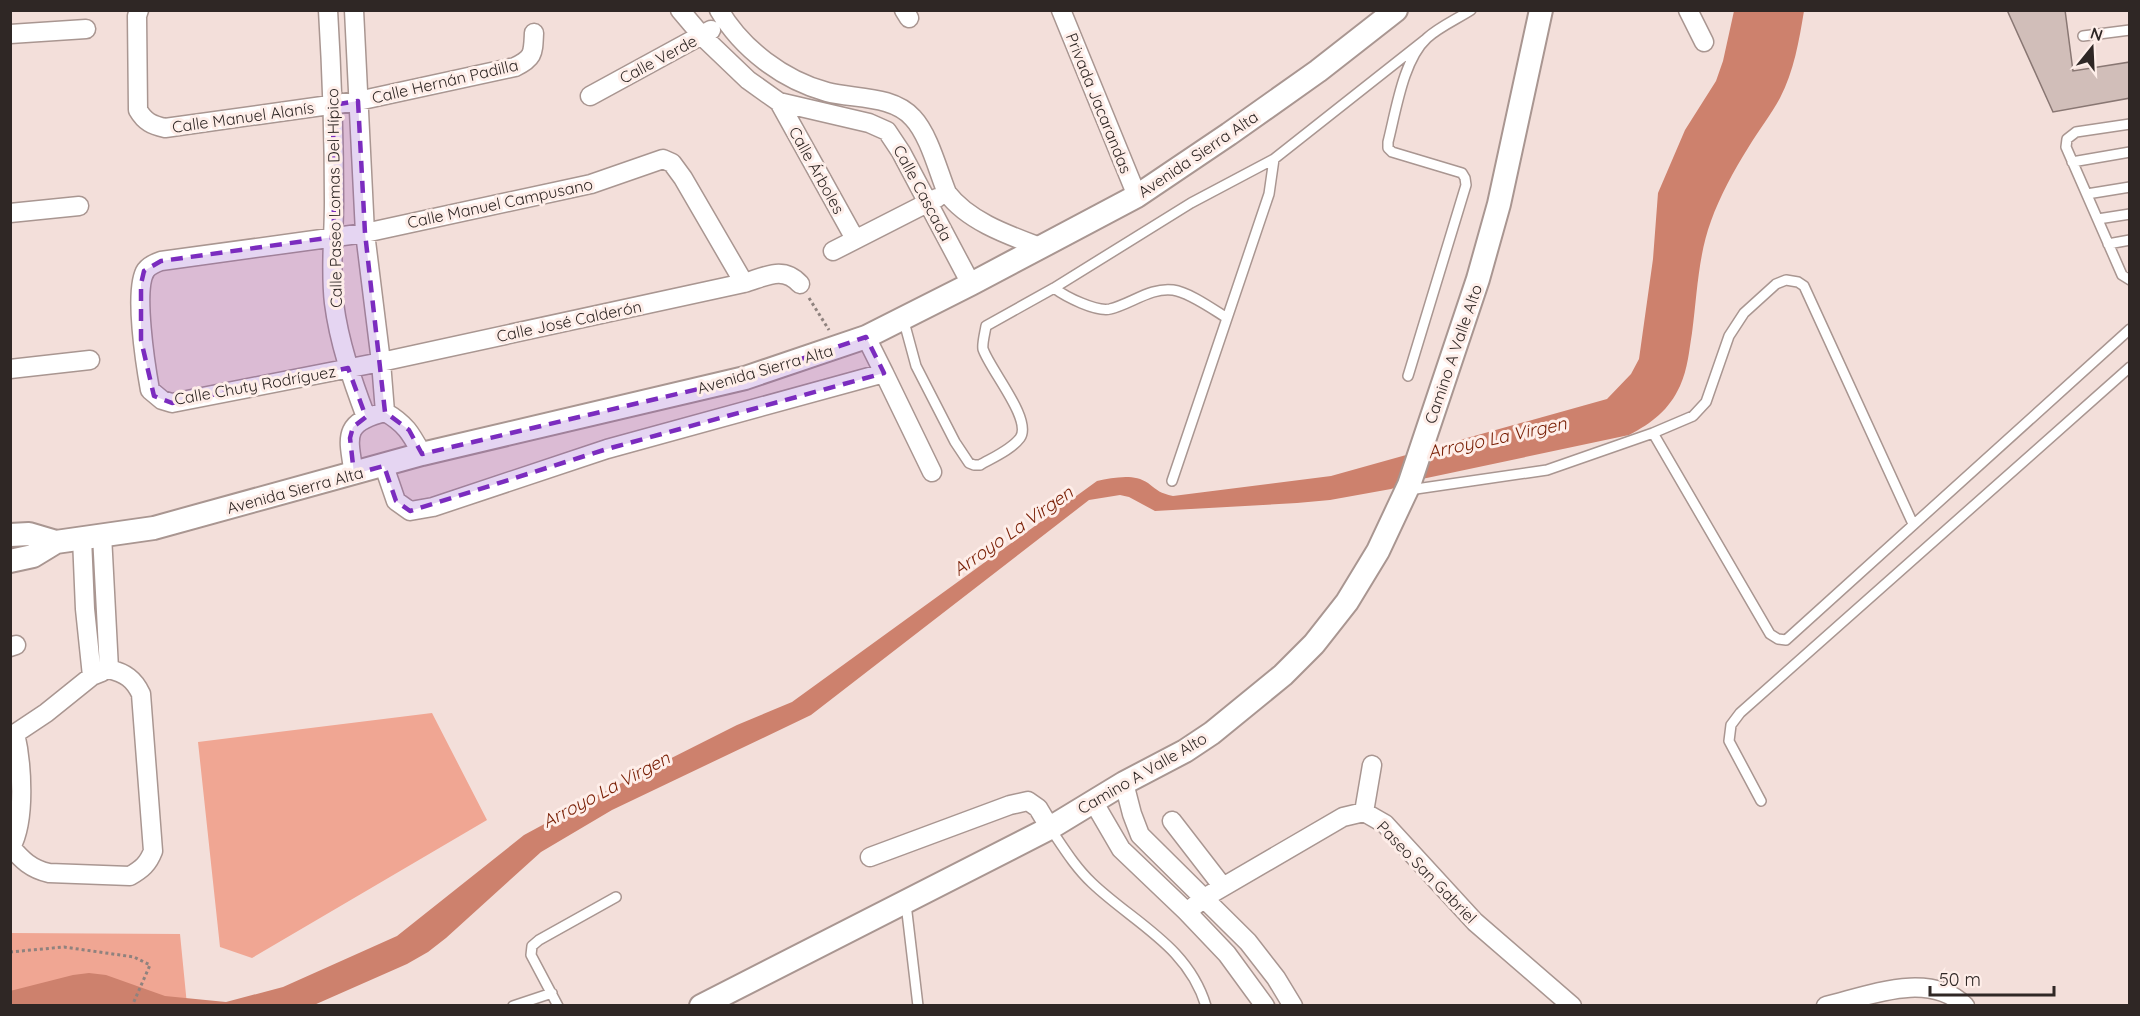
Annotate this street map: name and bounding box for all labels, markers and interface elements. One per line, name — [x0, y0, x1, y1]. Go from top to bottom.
north arrow — [2062, 18, 2122, 78]
text: N — [2088, 22, 2105, 45]
street label: Calle Verde — [616, 30, 700, 88]
street label: Privada Jacarandas — [1062, 30, 1136, 176]
street label: Calle Hernán Padilla — [370, 54, 520, 108]
street label: Calle Paseo Lomas Del Hípico — [322, 88, 346, 308]
street label: Calle Manuel Alanís — [171, 97, 315, 137]
street label: Avenida Sierra Alta — [1134, 106, 1262, 202]
street label: Calle Árboles — [785, 123, 849, 217]
street label: Calle Cascada — [889, 142, 957, 244]
street label: Calle Manuel Campusano — [406, 174, 594, 232]
street label: Camino A Valle Alto — [1420, 282, 1486, 426]
street label: Calle José Calderón — [495, 296, 643, 346]
street label: Avenida Sierra Alta — [695, 340, 835, 398]
street label: Calle Chuty Rodríguez — [173, 361, 337, 409]
water label: Arroyo La Virgen — [1425, 411, 1569, 463]
street label: Avenida Sierra Alta — [225, 462, 365, 518]
water label: Arroyo La Virgen — [948, 480, 1078, 581]
street label: Camino A Valle Alto — [1074, 728, 1210, 818]
water label: Arroyo La Virgen — [538, 746, 674, 833]
street label: Paseo San Gabriel — [1373, 816, 1481, 928]
scale bar — [1930, 959, 2054, 997]
text: 50 m — [1939, 968, 1981, 991]

